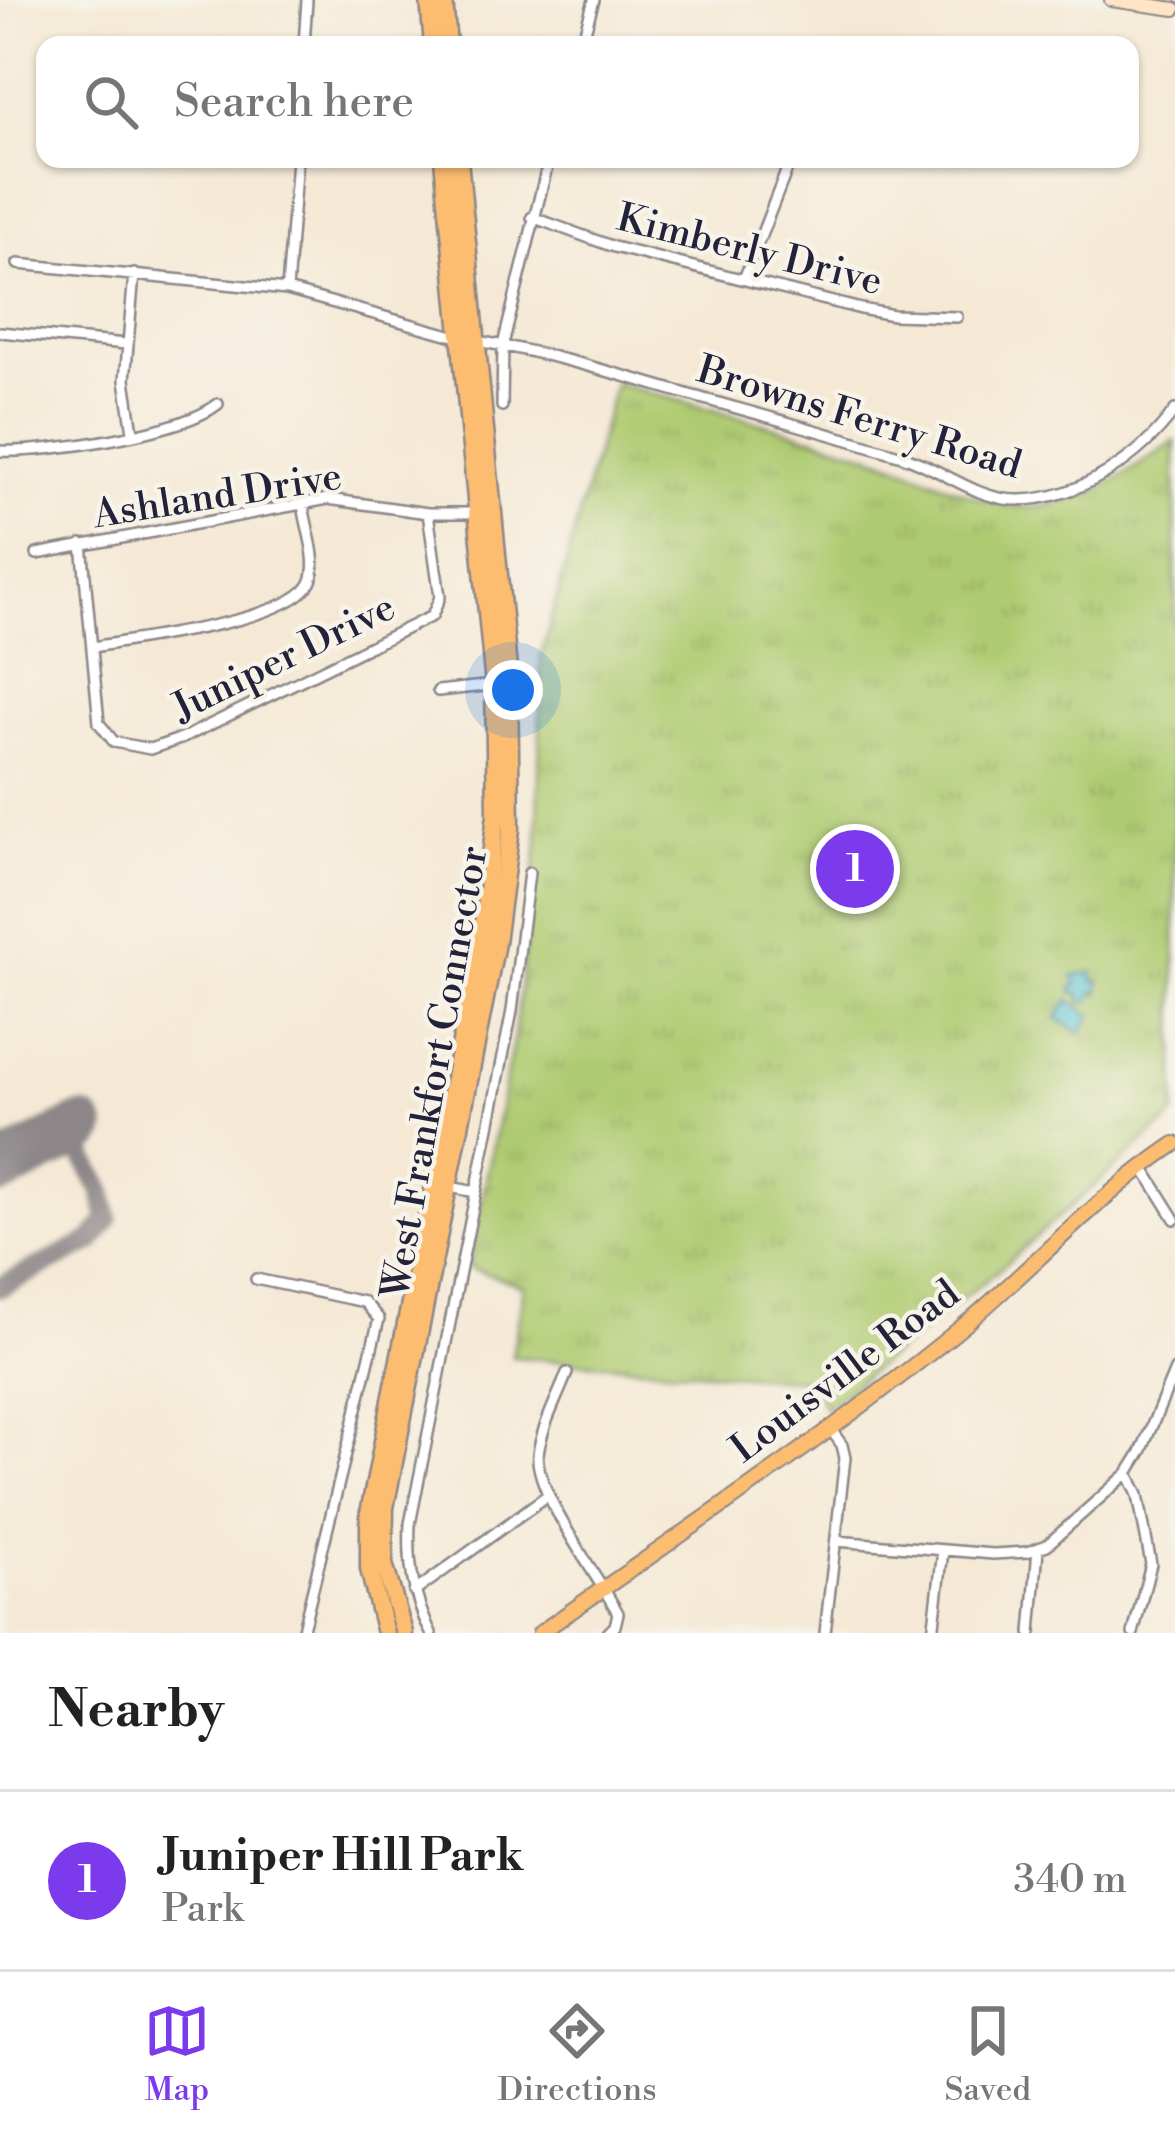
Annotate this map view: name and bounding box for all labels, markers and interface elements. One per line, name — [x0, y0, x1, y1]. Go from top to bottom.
search box — [36, 36, 1139, 168]
icon: search — [78, 69, 144, 135]
text: Search here — [174, 74, 414, 131]
street label: Kimberly Drive — [612, 194, 887, 307]
street label: Browns Ferry Road — [690, 346, 1027, 491]
street label: Ashland Drive — [89, 453, 345, 540]
street label: Juniper Drive — [163, 583, 403, 734]
your location — [483, 660, 543, 720]
pin: 1 — [816, 824, 894, 914]
street label: West Frankfort Connector — [371, 842, 499, 1305]
street label: Louisville Road — [721, 1270, 970, 1474]
text: Nearby — [48, 1679, 224, 1743]
text: Juniper Hill Park — [162, 1828, 524, 1885]
text: 1 — [78, 1856, 96, 1905]
text: 340 m — [1014, 1856, 1127, 1905]
text: Park — [162, 1885, 243, 1934]
tab: Map — [144, 1998, 210, 2111]
tab: Directions — [498, 1998, 657, 2111]
tab: Saved — [944, 1998, 1031, 2111]

